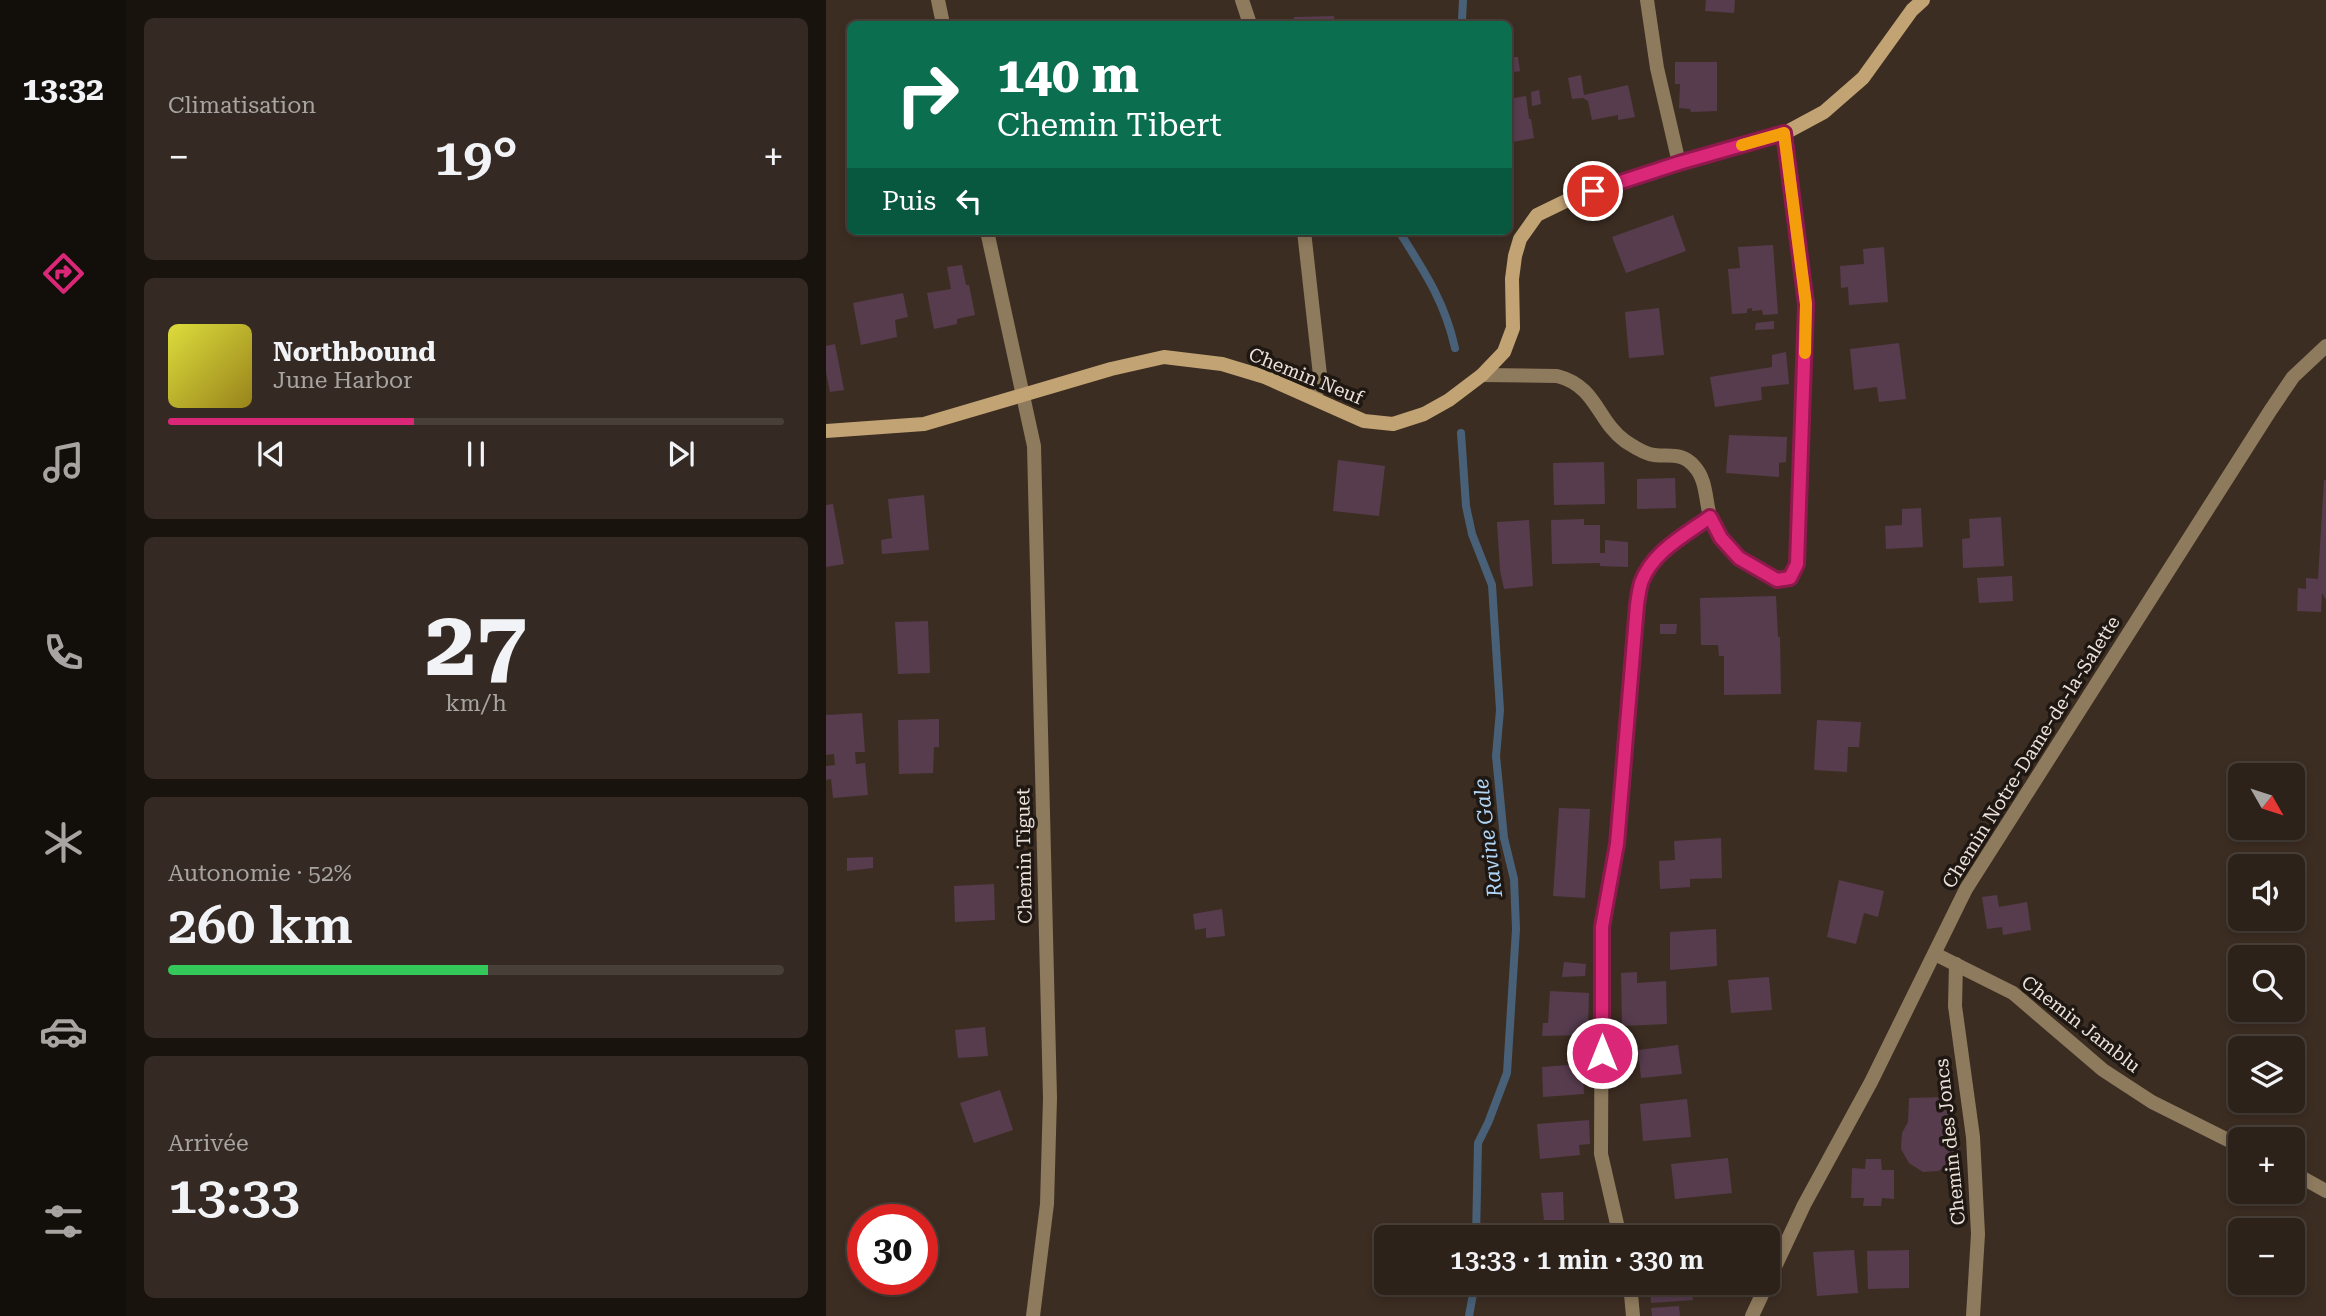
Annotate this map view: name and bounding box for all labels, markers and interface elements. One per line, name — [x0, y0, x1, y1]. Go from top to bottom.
text: 140 m — [997, 47, 1139, 104]
icon: right — [882, 49, 973, 140]
text: 13:32 — [22, 70, 104, 108]
text: Climatisation — [168, 92, 316, 119]
text: Chemin Tibert — [997, 106, 1222, 144]
text: 19° — [434, 127, 518, 188]
text: − — [168, 135, 189, 179]
text: + — [763, 135, 784, 179]
pin — [1563, 161, 1623, 221]
icon: arrive — [1574, 172, 1612, 210]
icon: left — [950, 182, 988, 220]
text: Puis — [882, 186, 936, 216]
icon: directions — [39, 249, 88, 298]
text: Northbound — [273, 337, 436, 367]
street label: Chemin Neuf — [1245, 343, 1367, 410]
text: June Harbor — [273, 367, 413, 394]
icon: previous — [252, 435, 290, 473]
icon: pause — [457, 435, 495, 473]
icon: next — [662, 435, 700, 473]
icon: music — [39, 438, 88, 487]
text: 27 — [425, 591, 527, 697]
street label: Chemin Notre-Dame-de-la-Salette — [1937, 612, 2125, 892]
icon: phone — [39, 628, 88, 677]
text: km/h — [445, 690, 507, 717]
north arrow — [2228, 763, 2305, 840]
map controls — [2228, 763, 2305, 1295]
water label: Ravine Gale — [1469, 777, 1507, 900]
street label: Chemin Tiguet — [1011, 788, 1037, 924]
icon: climate — [39, 818, 88, 867]
button: sound — [2228, 854, 2305, 931]
text: Autonomie · 52% — [168, 860, 352, 887]
text: 260 km — [168, 895, 353, 956]
button: search — [2228, 945, 2305, 1022]
street label: Chemin Jamblu — [2017, 970, 2145, 1078]
icon: car — [39, 1007, 88, 1056]
position arrow — [1565, 1016, 1639, 1090]
button: layers — [2228, 1036, 2305, 1113]
street label: Chemin des Joncs — [1930, 1058, 1970, 1226]
button: + — [2228, 1127, 2305, 1204]
text: Arrivée — [168, 1130, 249, 1157]
text: 13:33 — [168, 1165, 300, 1226]
icon: filters — [39, 1197, 88, 1246]
speed limit sign: 30 — [847, 1204, 938, 1295]
button: − — [2228, 1218, 2305, 1295]
text: 13:33 · 1 min · 330 m — [1450, 1245, 1704, 1275]

